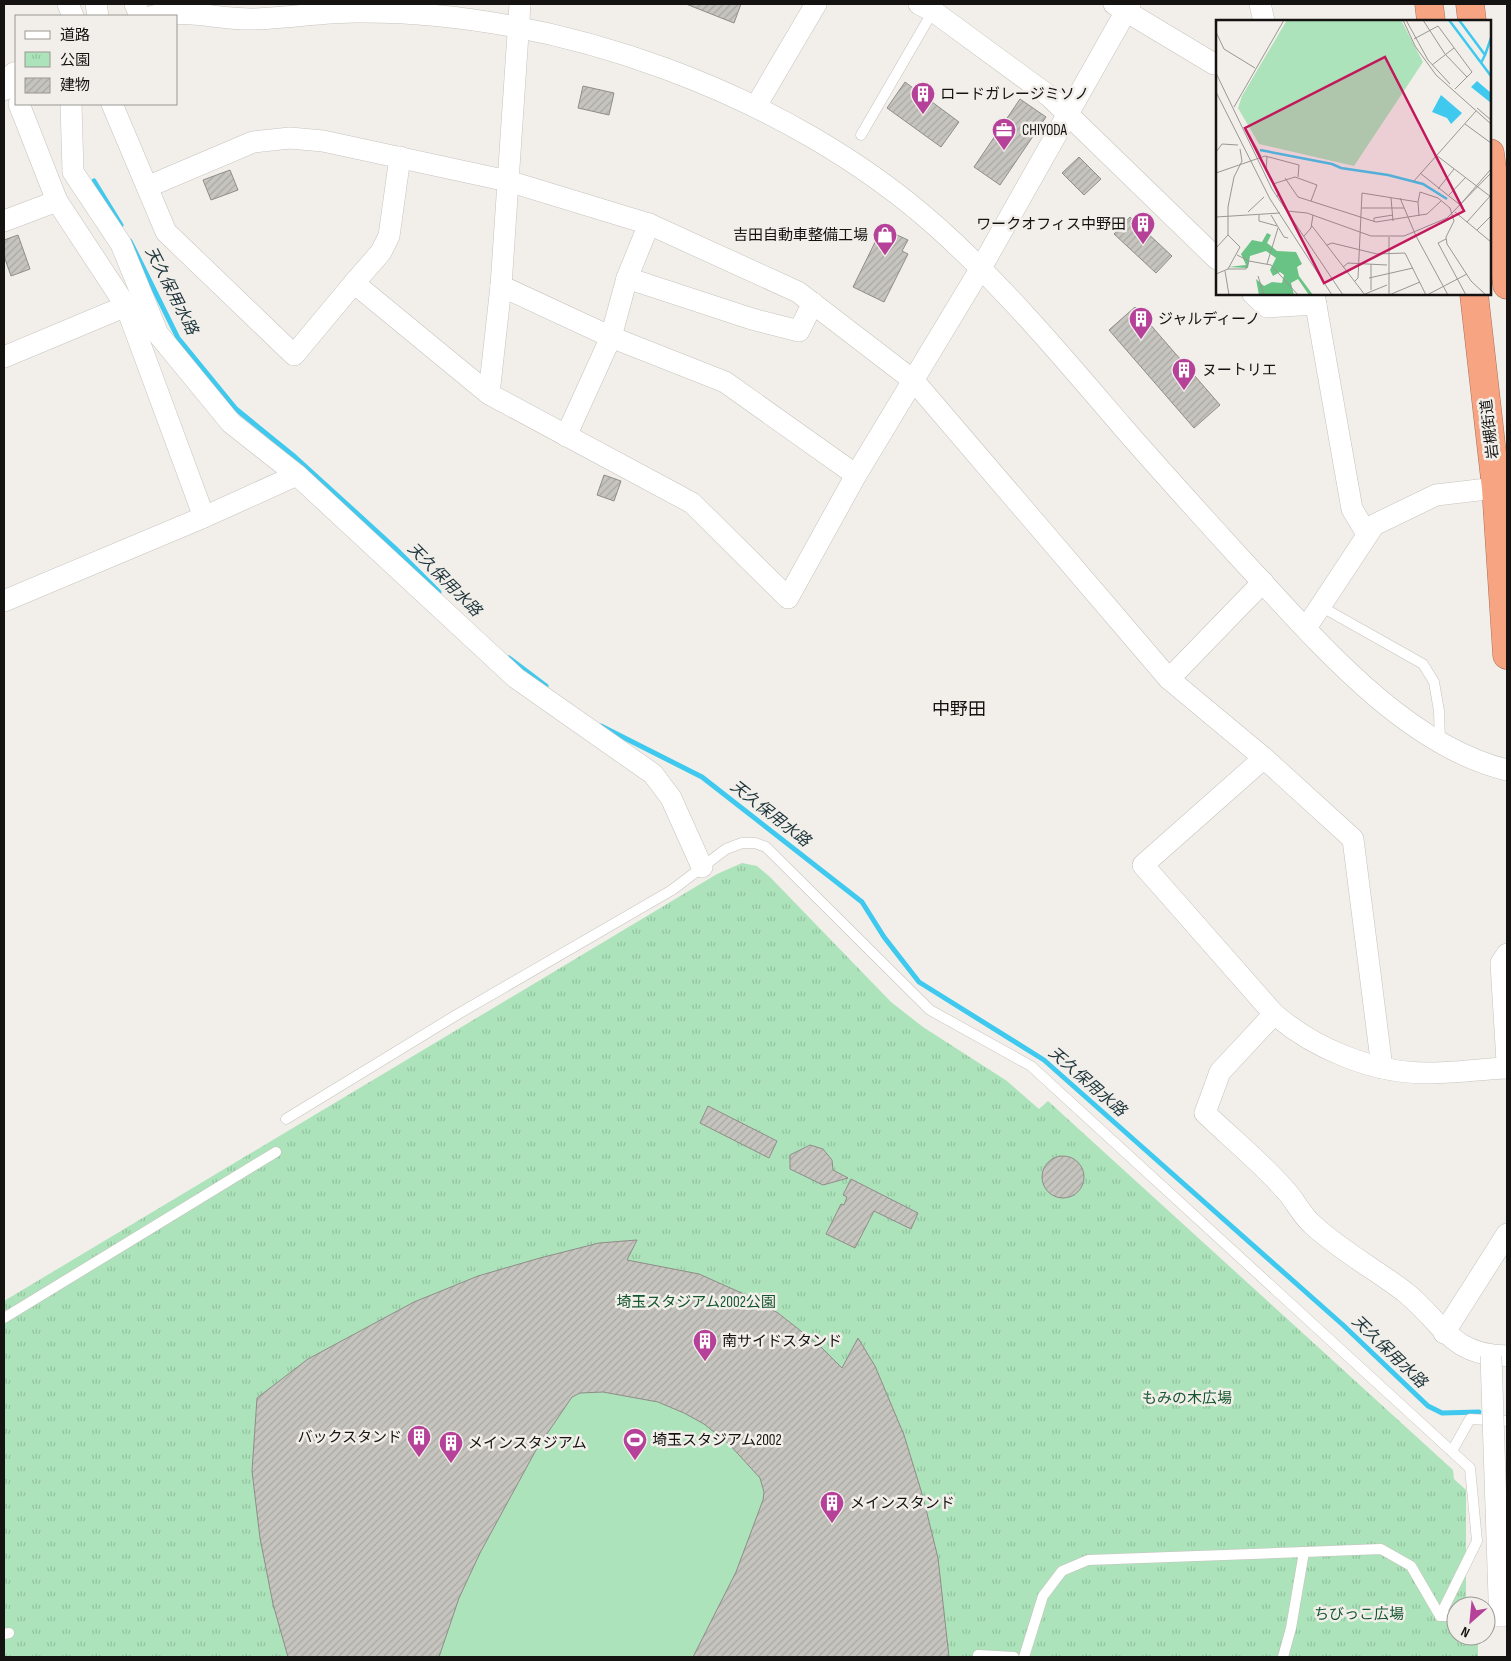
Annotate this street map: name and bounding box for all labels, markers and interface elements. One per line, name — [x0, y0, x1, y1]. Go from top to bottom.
legend — [15, 15, 178, 105]
inset map — [1216, 20, 1491, 295]
text: 道路 — [60, 26, 90, 45]
text: 公園 — [60, 51, 90, 70]
text: 建物 — [60, 76, 90, 95]
building icon: ロードガレージミソノ — [910, 81, 936, 115]
place label: ロードガレージミソノ — [940, 85, 1089, 104]
office icon: CHIYODA — [991, 117, 1017, 151]
place label: CHIYODA — [1022, 121, 1067, 140]
building icon: ワークオフィス中野田 — [1130, 211, 1156, 245]
place label: ワークオフィス中野田 — [976, 215, 1126, 234]
shop icon: 吉田自動車整備工場 — [872, 222, 898, 256]
place label: 吉田自動車整備工場 — [733, 226, 868, 245]
water label: 天久保用水路 — [141, 244, 202, 340]
building icon: ジャルディーノ — [1128, 306, 1154, 340]
place label: ジャルディーノ — [1158, 310, 1260, 329]
building icon: ヌートリエ — [1171, 357, 1197, 391]
place label: ヌートリエ — [1202, 361, 1277, 380]
street label: 岩槻街道 — [1477, 398, 1503, 460]
water label: 天久保用水路 — [403, 539, 486, 622]
district label: 中野田 — [932, 699, 986, 720]
water label: 天久保用水路 — [726, 777, 815, 852]
water label: 天久保用水路 — [1045, 1043, 1131, 1122]
park label: 埼玉スタジアム2002公園 — [616, 1293, 776, 1312]
water label: 天久保用水路 — [1348, 1312, 1432, 1394]
building icon: 南サイドスタンド — [692, 1328, 718, 1362]
place label: 南サイドスタンド — [722, 1332, 842, 1351]
park label: もみの木広場 — [1142, 1389, 1232, 1408]
building icon: バックスタンド — [406, 1424, 432, 1458]
sports icon: 埼玉スタジアム2002 — [622, 1427, 648, 1461]
place label: バックスタンド — [297, 1428, 402, 1447]
building icon: メインスタジアム — [438, 1430, 464, 1464]
place label: 埼玉スタジアム2002 — [652, 1431, 782, 1450]
place label: メインスタジアム — [468, 1434, 587, 1453]
building icon: メインスタンド — [819, 1490, 845, 1524]
place label: メインスタンド — [850, 1494, 955, 1513]
north arrow — [1446, 1596, 1496, 1646]
park label: ちびっこ広場 — [1314, 1605, 1404, 1624]
text: N — [1458, 1623, 1473, 1641]

